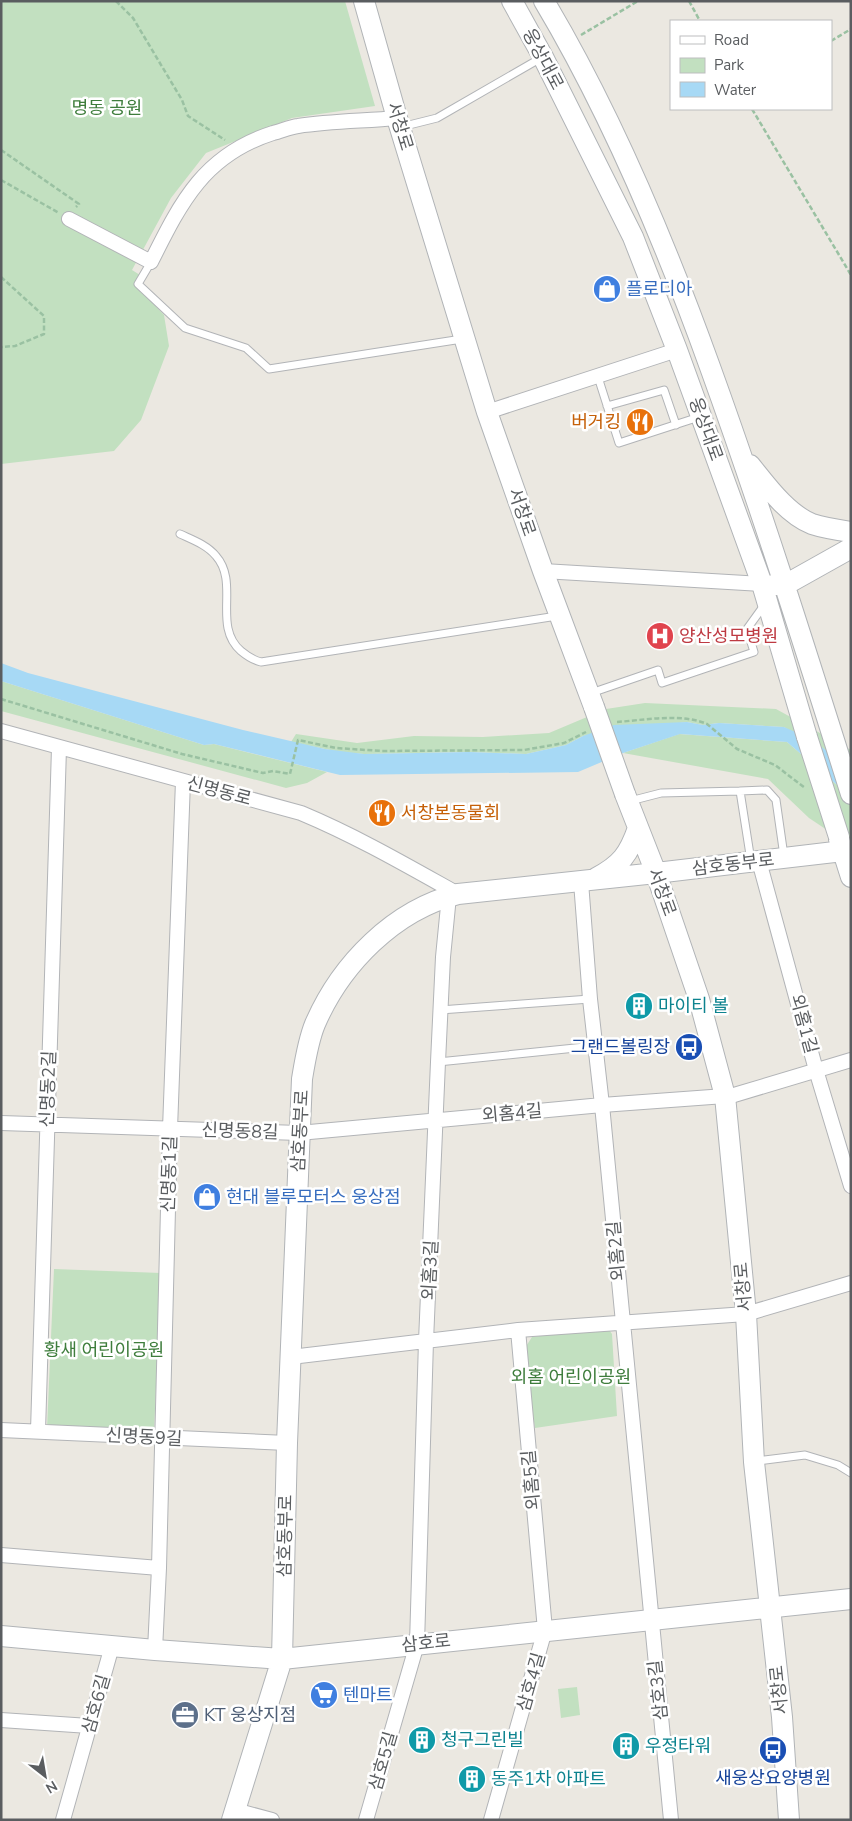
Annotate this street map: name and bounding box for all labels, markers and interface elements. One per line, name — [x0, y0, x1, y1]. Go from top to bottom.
legend — [670, 20, 832, 110]
street label: 웅상대로 — [517, 24, 569, 94]
text: Road — [714, 30, 749, 50]
text: Park — [714, 55, 744, 75]
text: Water — [714, 80, 757, 100]
park label: 명동 공원 — [72, 96, 142, 120]
street label: 서창로 — [381, 99, 419, 153]
shop icon: 플로디아 — [592, 274, 622, 304]
place label: 플로디아 — [626, 277, 693, 301]
street label: 웅상대로 — [683, 394, 729, 464]
restaurant icon: 버거킹 — [625, 407, 655, 437]
place label: 버거킹 — [571, 410, 621, 434]
street label: 서창로 — [503, 485, 541, 539]
hospital icon: 양산성모병원 — [645, 621, 675, 651]
place label: 양산성모병원 — [679, 624, 778, 648]
street label: 신명동로 — [184, 771, 254, 811]
restaurant icon: 서창본동물회 — [367, 798, 397, 828]
place label: 서창본동물회 — [401, 801, 500, 825]
street label: 삼호동부로 — [690, 847, 776, 881]
street label: 서창로 — [642, 865, 682, 919]
building icon: 마이티 볼 — [624, 991, 654, 1021]
street label: 외홈1길 — [785, 992, 823, 1056]
place label: 마이티 볼 — [658, 994, 729, 1018]
bus stop icon: 그랜드볼링장 — [674, 1032, 704, 1062]
place label: 그랜드볼링장 — [571, 1035, 670, 1059]
street label: 신명동2길 — [35, 1050, 61, 1128]
street label: 삼호동부로 — [286, 1089, 314, 1173]
street label: 외홈4길 — [481, 1098, 543, 1128]
street label: 신명동8길 — [201, 1118, 279, 1144]
street label: 신명동1길 — [156, 1135, 182, 1213]
shop icon: 현대 블루모터스 웅상점 — [192, 1182, 222, 1212]
place label: 현대 블루모터스 웅상점 — [226, 1185, 401, 1209]
street label: 외홈2길 — [601, 1220, 631, 1282]
street label: 외홈3길 — [416, 1239, 444, 1301]
street label: 서창로 — [729, 1261, 757, 1313]
park label: 황새 어린이공원 — [44, 1338, 164, 1362]
park label: 외홈 어린이공원 — [511, 1365, 631, 1389]
street label: 신명동9길 — [105, 1423, 183, 1451]
street label: 외홈5길 — [516, 1449, 546, 1511]
street label: 삼호동부로 — [272, 1494, 298, 1578]
street label: 삼호로 — [400, 1628, 452, 1658]
street label: 삼호4길 — [511, 1650, 551, 1714]
street label: 삼호3길 — [643, 1659, 673, 1721]
street label: 서창로 — [764, 1664, 794, 1716]
street label: 삼호6길 — [76, 1672, 116, 1736]
supermarket icon: 텐마트 — [309, 1680, 339, 1710]
place label: 텐마트 — [343, 1683, 393, 1707]
office icon: KT 웅상지점 — [170, 1700, 200, 1730]
place label: KT 웅상지점 — [204, 1703, 296, 1727]
building icon: 청구그린빌 — [407, 1725, 437, 1755]
place label: 청구그린빌 — [441, 1728, 524, 1752]
street label: 삼호5길 — [363, 1729, 403, 1793]
building icon: 우정타워 — [611, 1731, 641, 1761]
place label: 우정타워 — [645, 1734, 711, 1758]
bus stop icon: 새웅상요양병원 — [758, 1735, 788, 1765]
north arrow — [20, 1751, 70, 1801]
building icon: 동주1차 아파트 — [457, 1764, 487, 1794]
place label: 새웅상요양병원 — [715, 1766, 831, 1790]
place label: 동주1차 아파트 — [491, 1767, 606, 1791]
text: N — [42, 1776, 61, 1798]

